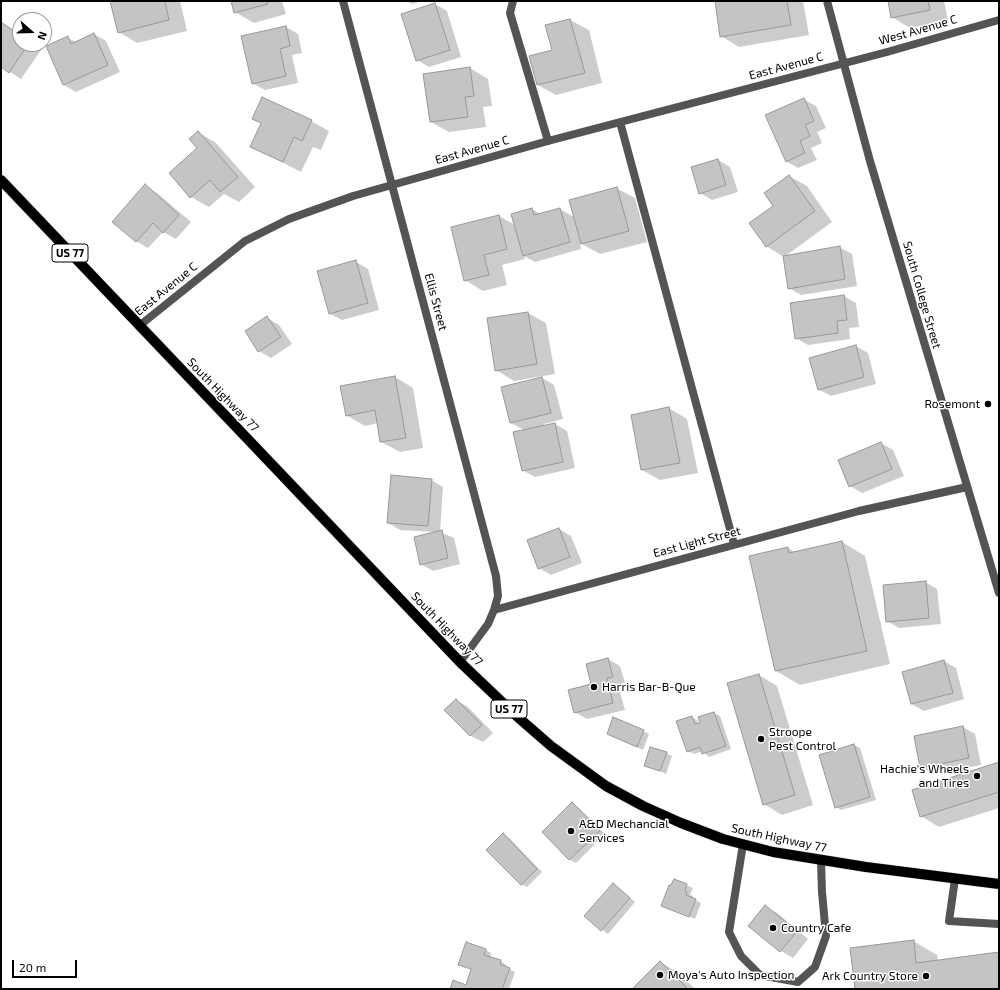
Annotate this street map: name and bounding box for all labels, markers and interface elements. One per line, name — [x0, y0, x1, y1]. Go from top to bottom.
north arrow — [12, 12, 52, 52]
street label: West Avenue C — [877, 12, 959, 48]
text: N — [35, 30, 50, 42]
street label: East Avenue C — [747, 49, 825, 83]
street label: East Avenue C — [433, 133, 511, 167]
street label: South College Street — [900, 240, 944, 350]
road number: US 77 — [52, 244, 88, 262]
street label: East Avenue C — [132, 259, 200, 319]
street label: Ellis Street — [421, 272, 451, 332]
street label: South Highway 77 — [184, 355, 262, 435]
place label: Rosemont — [924, 397, 980, 411]
marker: Rosemont — [983, 399, 993, 409]
street label: East Light Street — [652, 523, 742, 561]
street label: South Highway 77 — [408, 589, 486, 669]
place label: Harris Bar-B-Que — [602, 680, 696, 694]
marker: Harris Bar-B-Que — [589, 682, 599, 692]
road number: US 77 — [491, 700, 527, 718]
place label: Stroope Pest Control — [769, 725, 836, 753]
marker: Stroope Pest Control — [756, 734, 766, 744]
place label: Hachie's Wheels and Tires — [880, 762, 969, 790]
marker: Hachie's Wheels and Tires — [972, 771, 982, 781]
place label: A&D Mechancial Services — [579, 817, 669, 845]
street label: South Highway 77 — [730, 821, 828, 855]
marker: A&D Mechancial Services — [566, 826, 576, 836]
place label: Country Cafe — [781, 921, 851, 935]
marker: Country Cafe — [768, 923, 778, 933]
scale bar — [14, 952, 79, 978]
text: 20 m — [19, 960, 46, 974]
place label: Moya's Auto Inspection — [668, 968, 794, 982]
place label: Ark Country Store — [822, 969, 918, 983]
marker: Moya's Auto Inspection — [655, 970, 665, 980]
marker: Ark Country Store — [921, 971, 931, 981]

